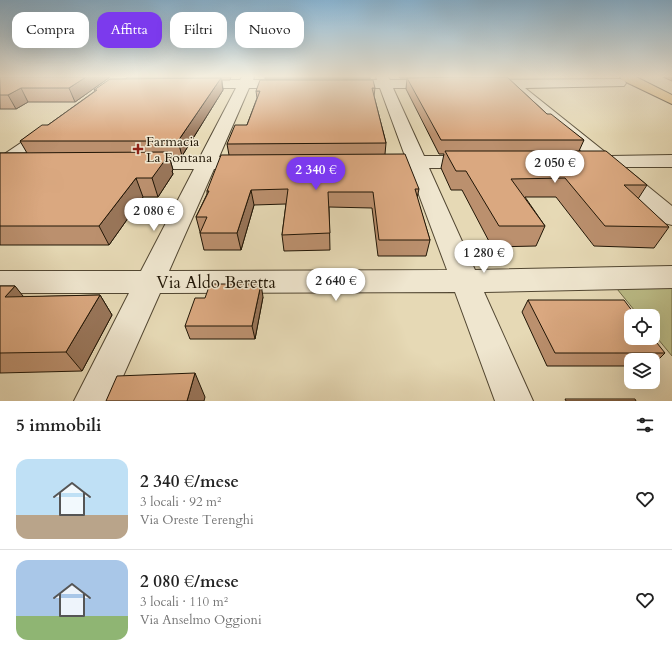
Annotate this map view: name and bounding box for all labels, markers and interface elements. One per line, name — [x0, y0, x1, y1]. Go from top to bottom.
chip: Compra — [12, 12, 89, 48]
chip: Affitta — [97, 12, 162, 48]
chip: Filtri — [170, 12, 227, 48]
chip: Nuovo — [235, 12, 304, 48]
place label: Farmacia La Fontana — [146, 132, 212, 167]
marker: Farmacia La Fontana — [133, 144, 143, 154]
pin: 2 050 € — [518, 150, 592, 184]
text: 2 050 € — [534, 154, 576, 172]
pin: 2 340 € — [279, 157, 353, 191]
text: 2 340 € — [295, 161, 337, 179]
pin: 2 080 € — [117, 198, 191, 232]
text: 2 080 € — [133, 202, 175, 220]
pin: 1 280 € — [447, 240, 521, 274]
text: 1 280 € — [463, 244, 505, 262]
pin: 2 640 € — [299, 268, 373, 302]
street label: Via Aldo Beretta — [156, 271, 276, 294]
text: 2 640 € — [315, 272, 357, 290]
map controls — [624, 309, 660, 389]
button: locate — [624, 309, 660, 345]
button: layers — [624, 353, 660, 389]
text: 5 immobili — [16, 414, 101, 437]
icon: filters — [634, 414, 656, 436]
text: 2 340 €/mese — [140, 470, 239, 493]
icon: home — [48, 475, 96, 523]
icon: heart — [634, 488, 656, 510]
text: 3 locali · 92 m² — [140, 493, 221, 511]
text: Via Oreste Terenghi — [140, 511, 254, 529]
text: 2 080 €/mese — [140, 570, 239, 593]
icon: home — [48, 576, 96, 624]
icon: heart — [634, 589, 656, 611]
text: 3 locali · 110 m² — [140, 593, 228, 611]
text: Via Anselmo Oggioni — [140, 611, 262, 629]

